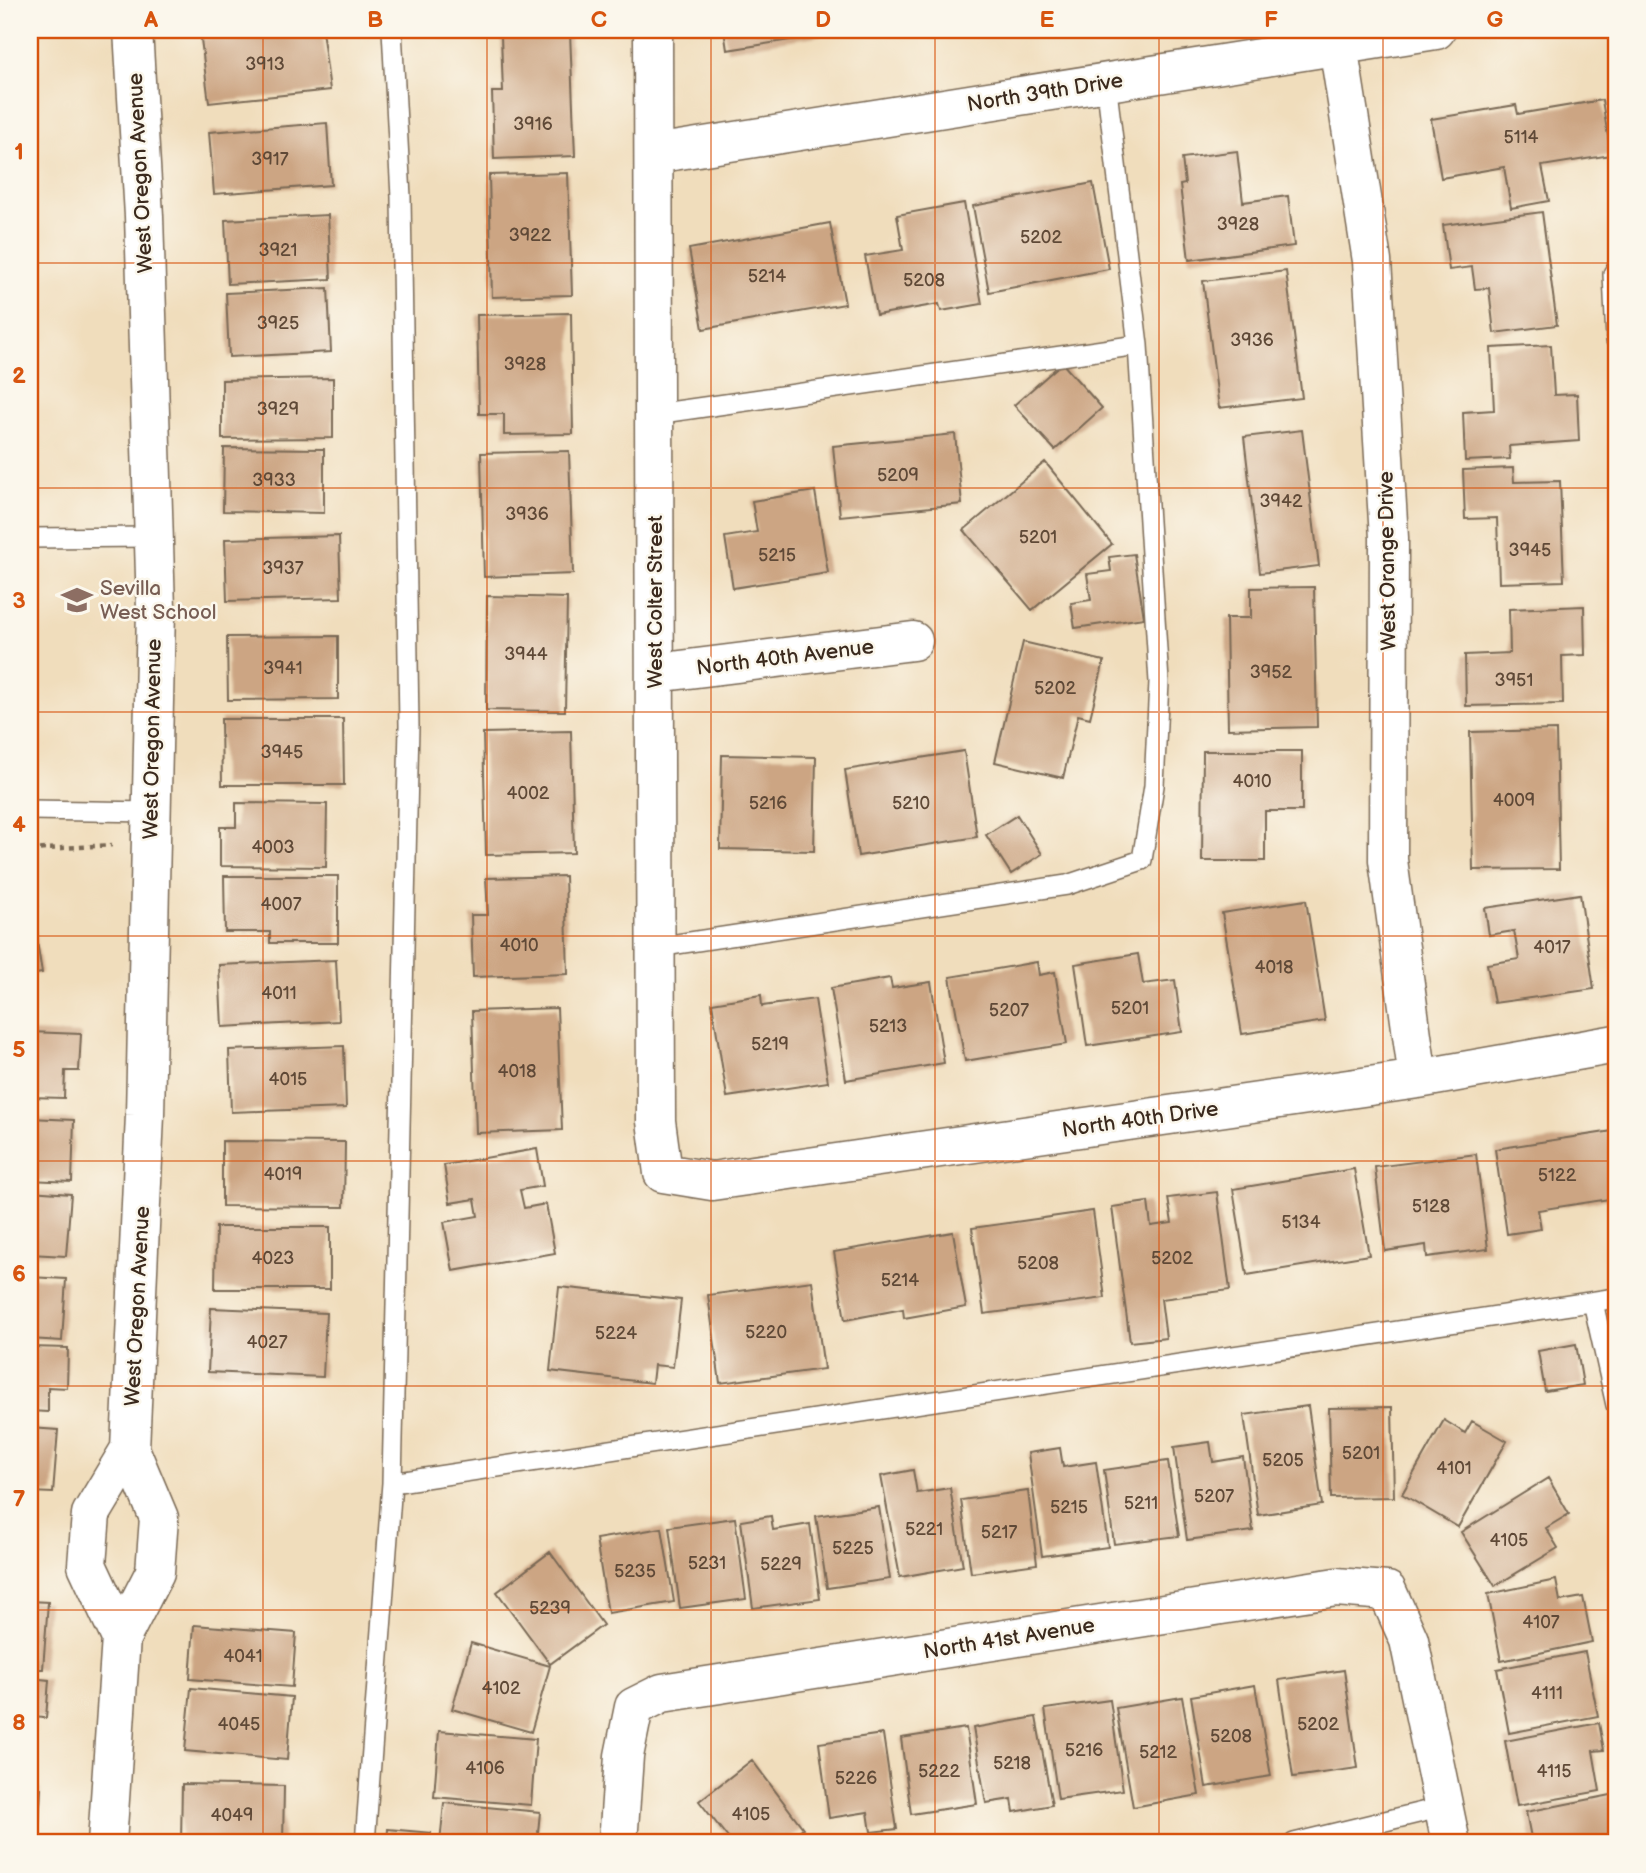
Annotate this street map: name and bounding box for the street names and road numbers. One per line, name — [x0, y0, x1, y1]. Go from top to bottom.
street label: North 39th Drive — [965, 68, 1125, 117]
street label: West Oregon Avenue — [123, 72, 158, 274]
street label: West Orange Drive — [1373, 471, 1402, 651]
street label: West Colter Street — [643, 515, 668, 689]
street label: North 40th Avenue — [695, 634, 875, 681]
street label: West Oregon Avenue — [138, 638, 167, 840]
street label: North 40th Drive — [1060, 1096, 1220, 1143]
street label: West Oregon Avenue — [120, 1205, 155, 1407]
street label: North 41st Avenue — [922, 1613, 1097, 1664]

